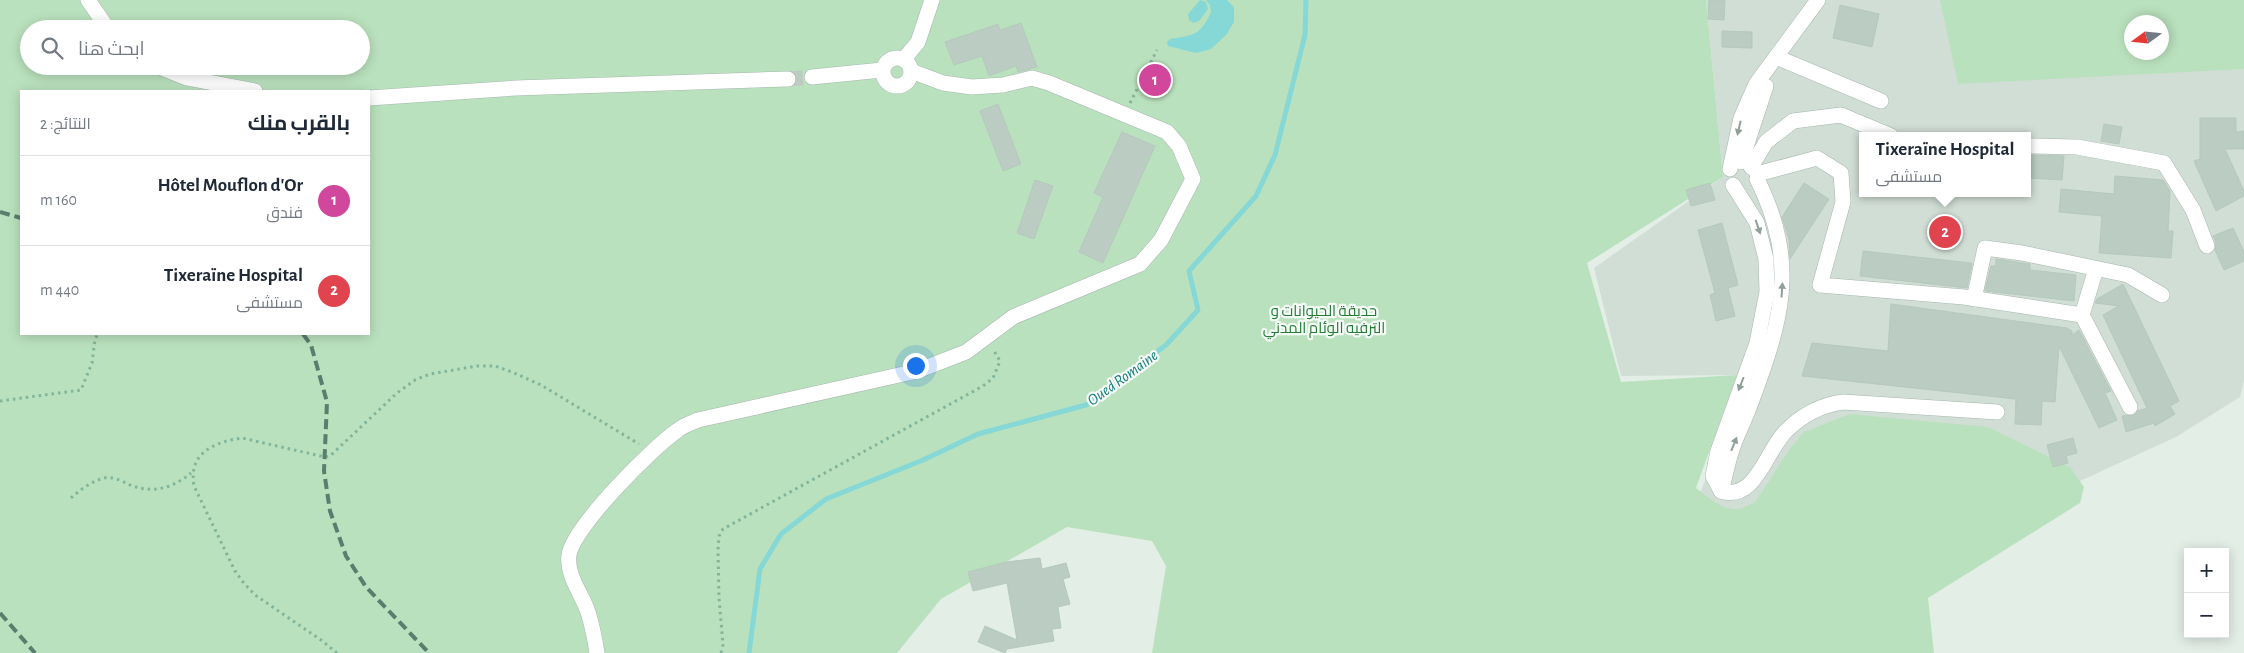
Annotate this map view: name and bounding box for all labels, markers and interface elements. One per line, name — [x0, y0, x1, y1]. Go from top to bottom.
north arrow — [2124, 15, 2169, 60]
search box — [20, 20, 370, 75]
icon: search — [38, 34, 66, 62]
text: ابحث هنا — [78, 40, 145, 59]
pin: 1 — [1139, 61, 1171, 99]
text: بالقرب منك — [248, 113, 350, 134]
text: النتائج: 2 — [40, 116, 91, 132]
one-way arrow — [1735, 121, 1743, 136]
popup — [1859, 132, 2031, 197]
text: Tixeraïne Hospital — [1875, 140, 2015, 159]
text: مستشفى — [1875, 169, 1942, 185]
text: Hôtel Mouflon d'Or — [158, 176, 303, 195]
text: 160 m — [40, 192, 77, 208]
text: 1 — [331, 192, 337, 208]
text: فندق — [266, 205, 303, 221]
pin: 2 — [1929, 213, 1961, 251]
one-way arrow — [1754, 220, 1762, 235]
text: Tixeraïne Hospital — [164, 266, 303, 285]
text: 440 m — [40, 282, 79, 298]
text: 2 — [330, 282, 338, 298]
one-way arrow — [1778, 282, 1786, 298]
text: مستشفى — [236, 295, 303, 311]
park label: حديقة الحيوانات و الترفيه الوئام المدني — [1263, 304, 1385, 340]
water label: Oued Romaine — [1084, 347, 1161, 409]
your location — [903, 353, 929, 379]
one-way arrow — [1737, 377, 1744, 392]
one-way arrow — [1730, 436, 1738, 451]
map controls — [2184, 548, 2229, 638]
button: + — [2184, 548, 2229, 593]
button: − — [2184, 593, 2229, 638]

